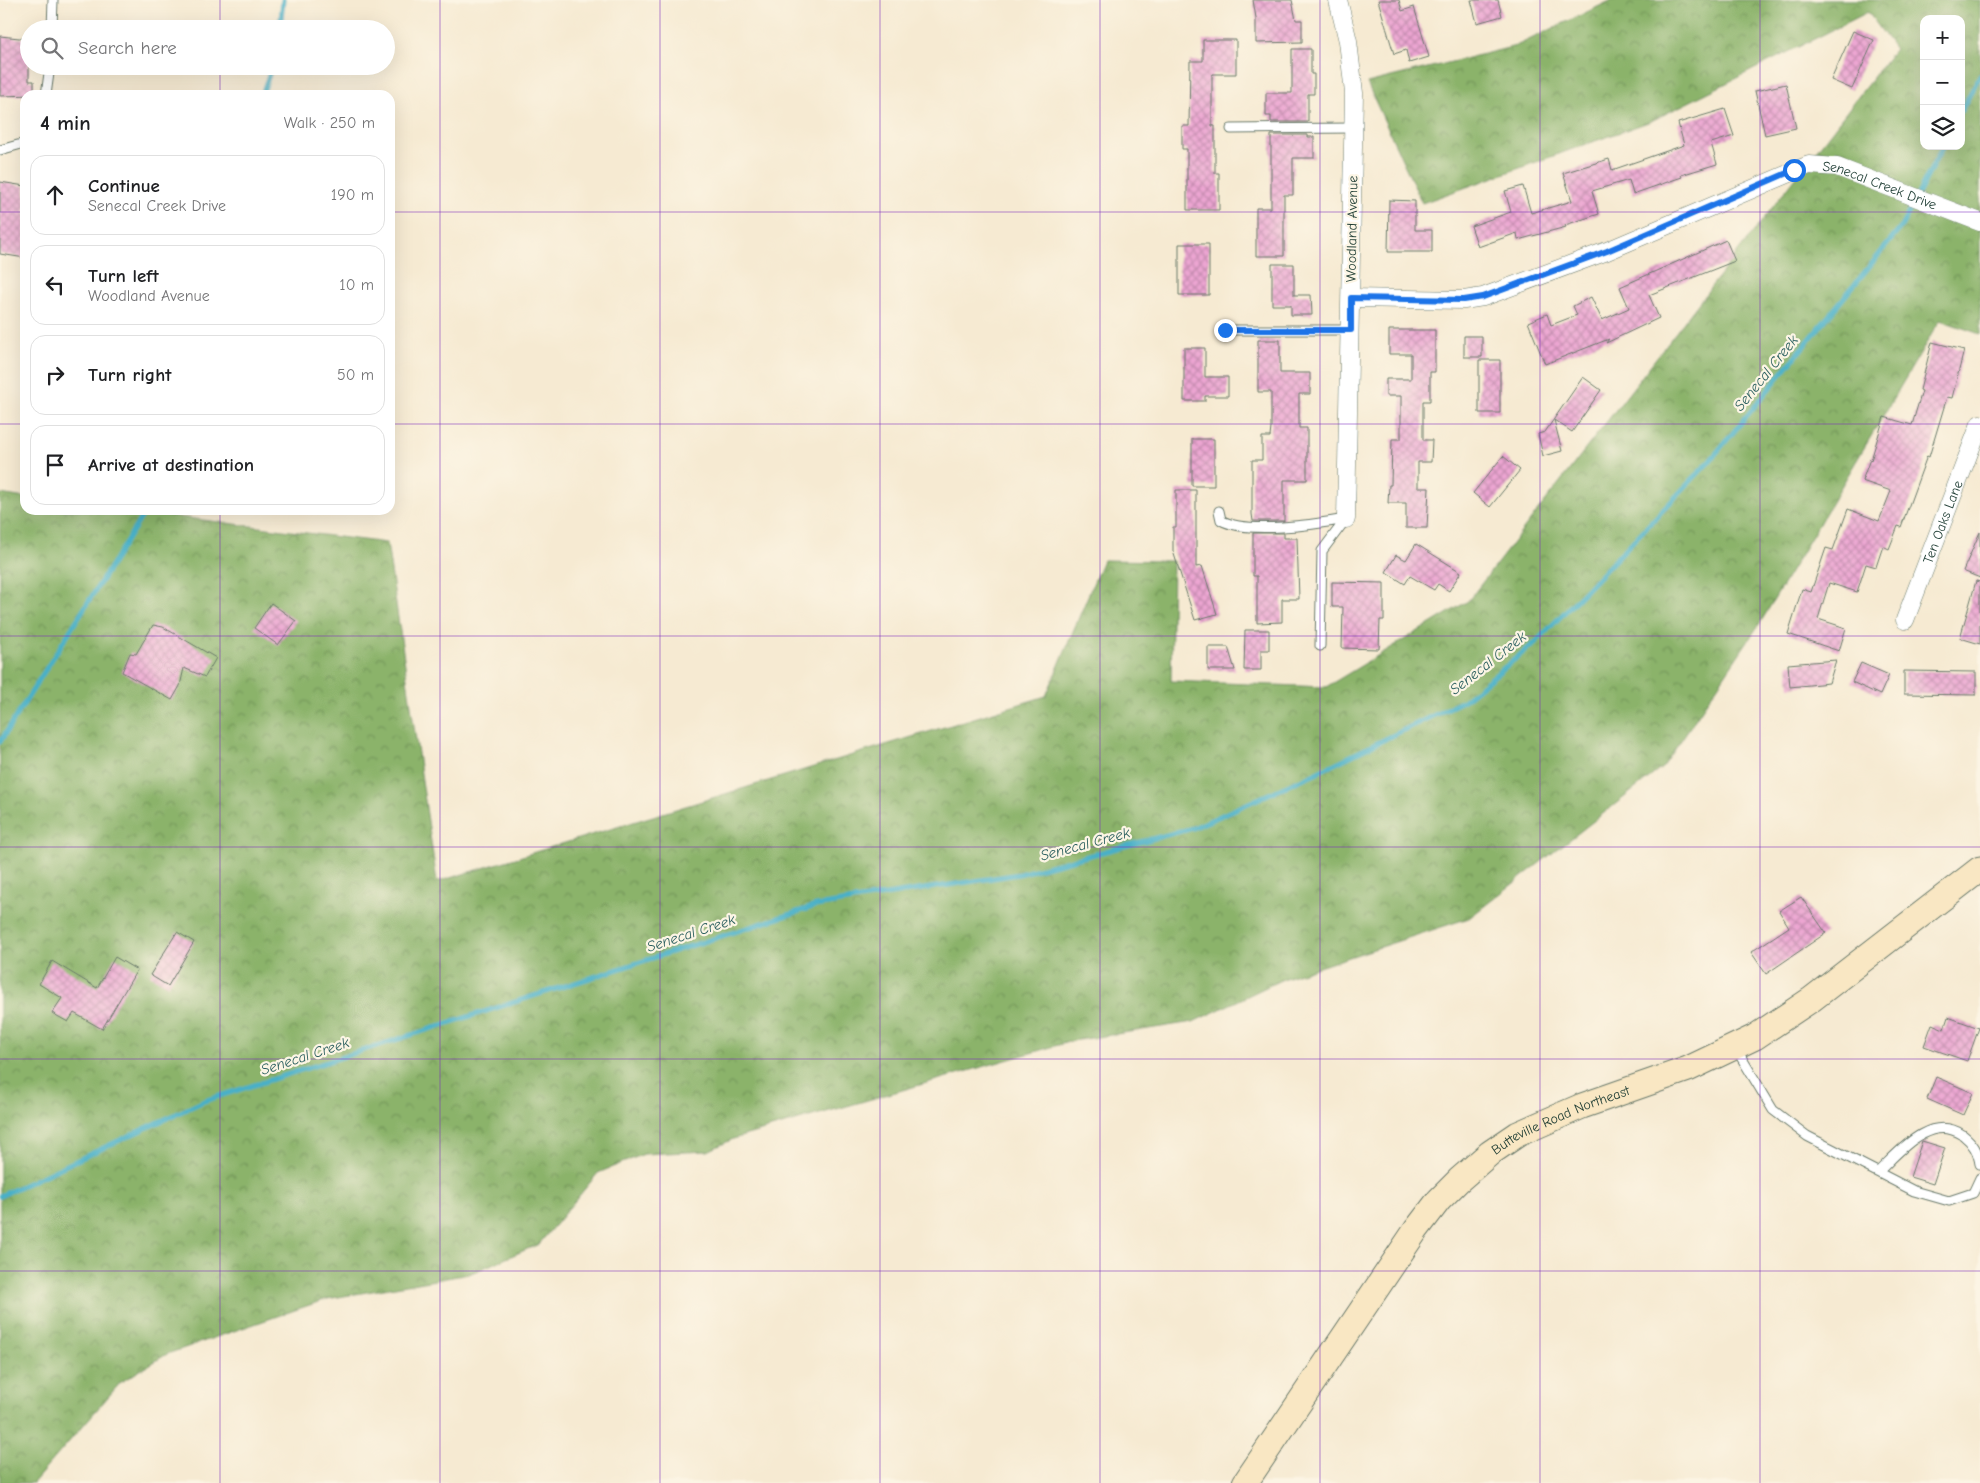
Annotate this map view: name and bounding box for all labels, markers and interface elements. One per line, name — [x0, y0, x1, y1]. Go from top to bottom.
map controls — [1920, 15, 1965, 150]
button: + — [1920, 15, 1965, 60]
search box — [20, 20, 395, 75]
icon: search — [38, 34, 66, 62]
text: Search here — [78, 37, 177, 59]
button: − — [1920, 60, 1965, 105]
button: layers — [1920, 105, 1965, 150]
text: 4 min — [40, 111, 91, 135]
text: Walk · 250 m — [284, 114, 375, 132]
street label: Senecal Creek Drive — [1822, 157, 1939, 213]
route start — [1783, 159, 1806, 182]
text: Continue — [88, 175, 160, 197]
street label: Woodland Avenue — [1343, 176, 1361, 282]
icon: ahead — [41, 181, 69, 209]
text: 190 m — [331, 186, 374, 204]
text: Senecal Creek Drive — [88, 197, 226, 215]
text: Turn left — [88, 265, 159, 287]
icon: left — [41, 271, 69, 299]
text: 10 m — [339, 276, 374, 294]
text: Woodland Avenue — [88, 287, 210, 305]
route end — [1214, 319, 1237, 342]
water label: Senecal Creek — [1730, 331, 1802, 414]
icon: right — [41, 361, 69, 389]
text: Turn right — [88, 364, 172, 386]
text: 50 m — [337, 366, 374, 384]
icon: arrive — [41, 451, 69, 479]
text: Arrive at destination — [88, 454, 254, 476]
street label: Ten Oaks Lane — [1919, 478, 1966, 566]
water label: Senecal Creek — [1446, 627, 1530, 698]
water label: Senecal Creek — [1038, 823, 1132, 865]
water label: Senecal Creek — [644, 910, 738, 956]
water label: Senecal Creek — [258, 1033, 352, 1079]
street label: Butteville Road Northeast — [1488, 1081, 1633, 1158]

